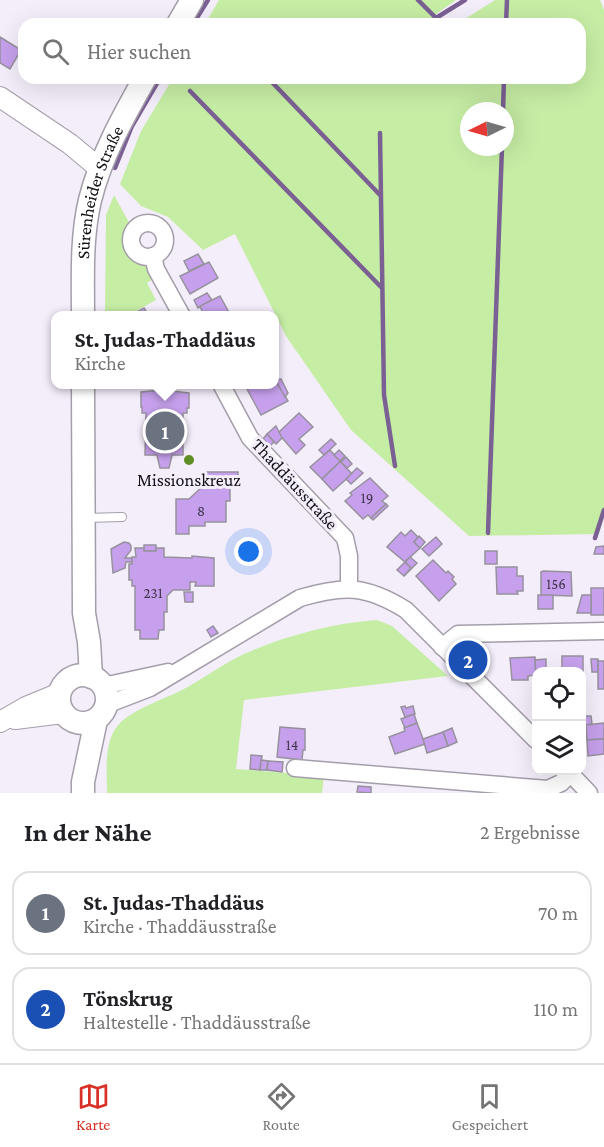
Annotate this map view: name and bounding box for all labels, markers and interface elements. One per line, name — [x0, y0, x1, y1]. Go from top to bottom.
search box — [18, 18, 586, 84]
icon: search — [39, 35, 72, 68]
text: Hier suchen — [87, 39, 191, 64]
north arrow — [460, 102, 514, 156]
street label: Sürenheider Straße — [73, 123, 127, 259]
popup — [51, 311, 279, 389]
text: St. Judas-Thaddäus — [74, 327, 256, 352]
text: Kirche — [74, 352, 126, 374]
pin: 1 — [146, 408, 184, 454]
street label: Thaddäusstraße — [248, 434, 342, 534]
marker: Missionskreuz — [182, 453, 196, 467]
place label: Missionskreuz — [137, 470, 241, 490]
house number: 19 — [361, 490, 373, 506]
house number: 8 — [197, 503, 205, 519]
your location — [234, 537, 263, 566]
house number: 156 — [546, 576, 566, 592]
house number: 231 — [143, 585, 163, 601]
pin: 2 — [448, 638, 488, 682]
map controls — [532, 667, 586, 775]
button: locate — [532, 667, 586, 721]
button: layers — [532, 721, 586, 775]
house number: 14 — [286, 737, 298, 753]
text: In der Nähe — [24, 818, 152, 847]
text: 2 Ergebnisse — [480, 821, 580, 843]
text: St. Judas-Thaddäus — [83, 890, 264, 915]
text: 1 — [42, 902, 49, 924]
text: 70 m — [538, 902, 578, 924]
text: Kirche · Thaddäusstraße — [83, 915, 276, 937]
text: Tönskrug — [83, 986, 173, 1011]
text: 2 — [40, 998, 51, 1020]
text: 110 m — [534, 998, 578, 1020]
text: Haltestelle · Thaddäusstraße — [83, 1011, 311, 1033]
tab: Karte — [76, 1080, 110, 1133]
tab: Route — [262, 1080, 300, 1133]
tab: Gespeichert — [452, 1080, 528, 1133]

